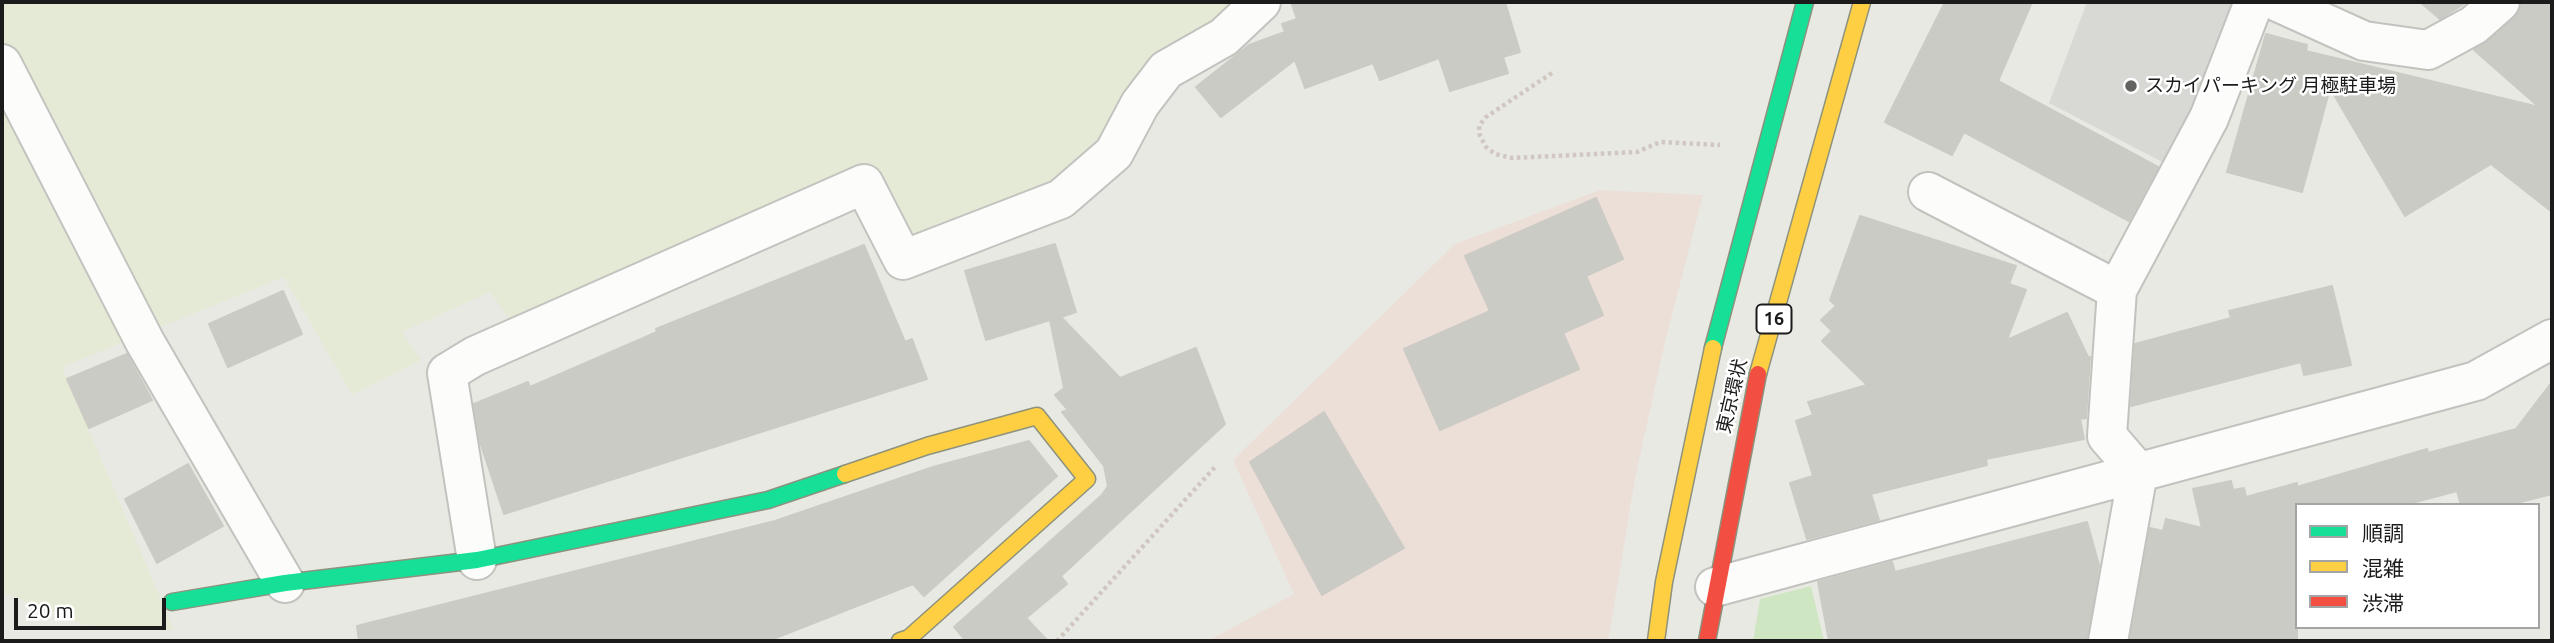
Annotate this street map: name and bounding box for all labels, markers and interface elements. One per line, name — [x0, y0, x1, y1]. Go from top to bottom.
place label: スカイパーキング 月極駐車場 — [2145, 75, 2396, 97]
marker: スカイパーキング 月極駐車場 — [2123, 78, 2139, 94]
road number: 16 — [1756, 304, 1792, 334]
street label: 東京環状 — [1712, 356, 1752, 436]
legend — [2295, 503, 2540, 629]
text: 順調 — [2362, 521, 2404, 545]
text: 混雑 — [2362, 556, 2404, 580]
scale bar — [18, 584, 170, 628]
text: 渋滞 — [2362, 591, 2404, 615]
text: 20 m — [27, 598, 74, 622]

